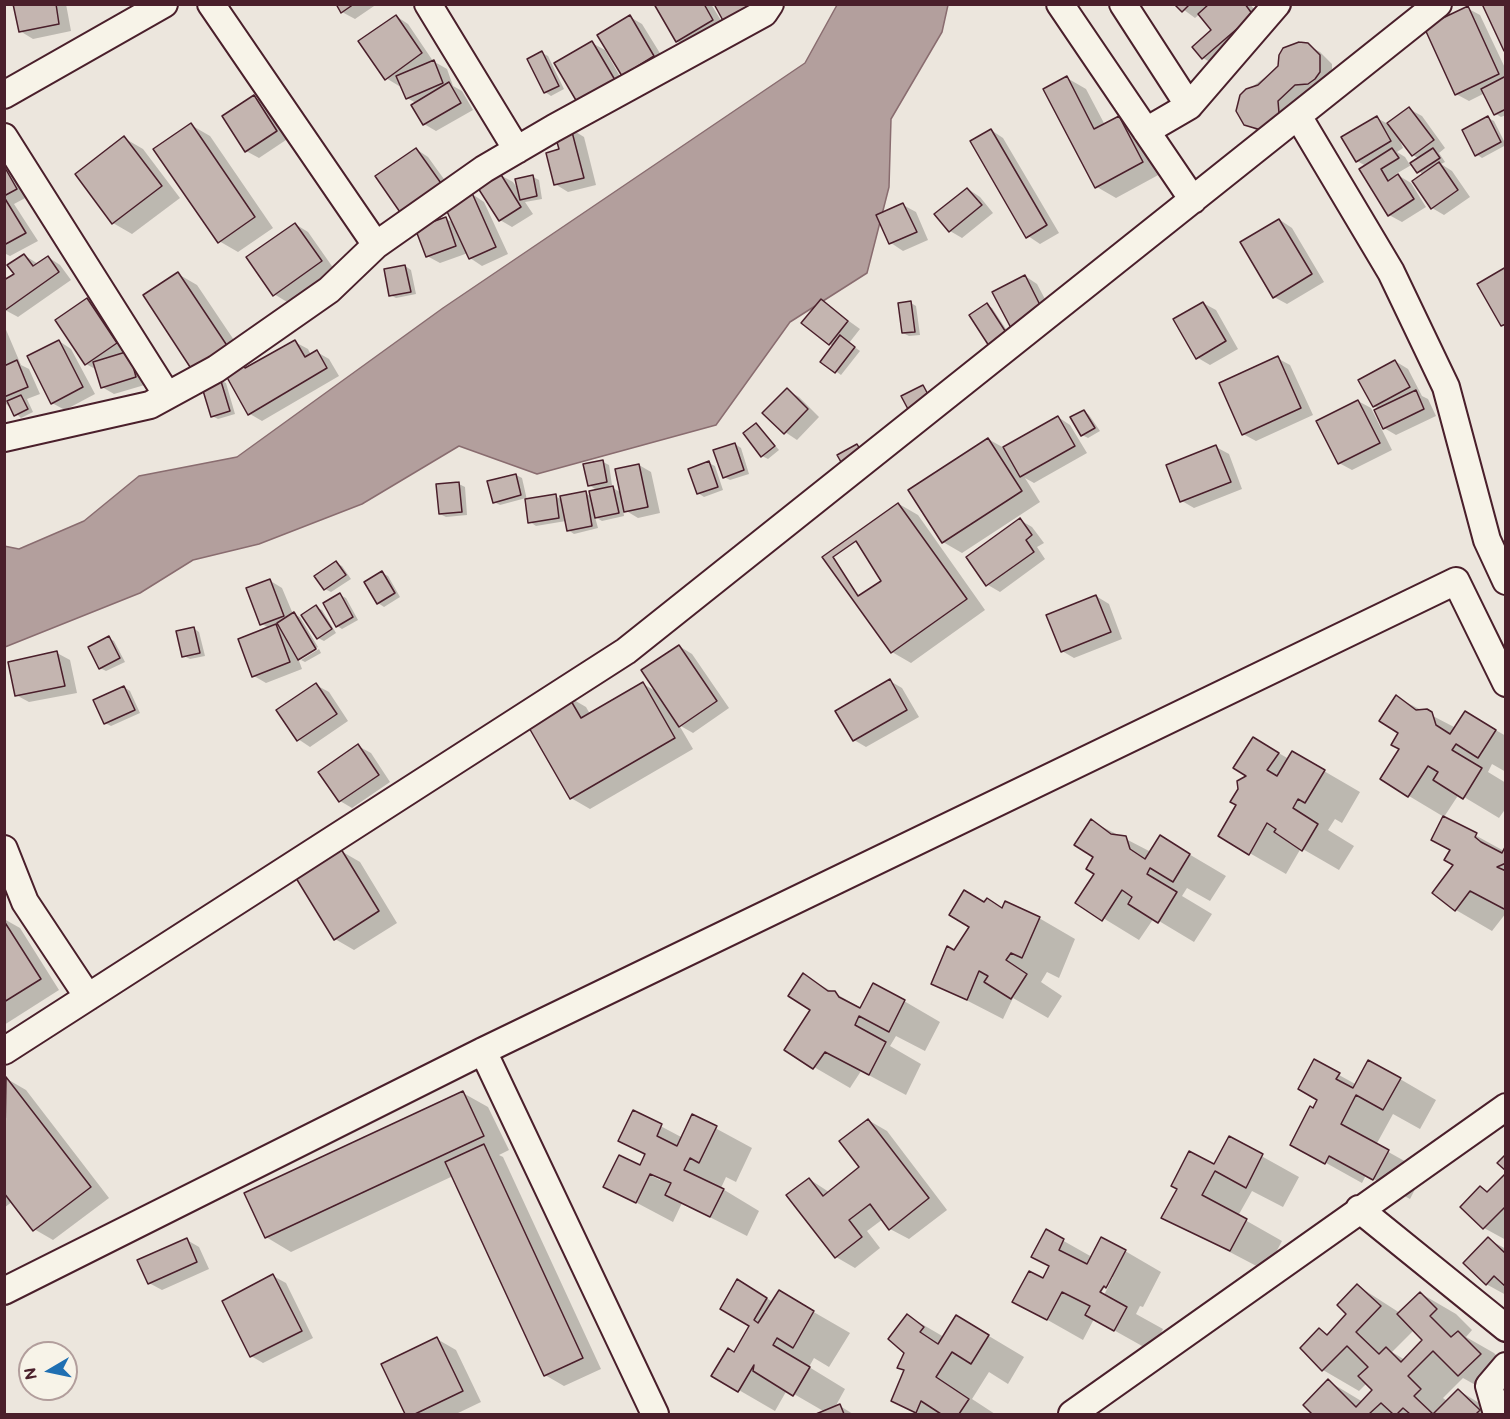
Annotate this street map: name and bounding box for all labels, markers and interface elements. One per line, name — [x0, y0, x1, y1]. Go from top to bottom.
north arrow — [18, 1341, 78, 1401]
text: N — [21, 1366, 42, 1381]

